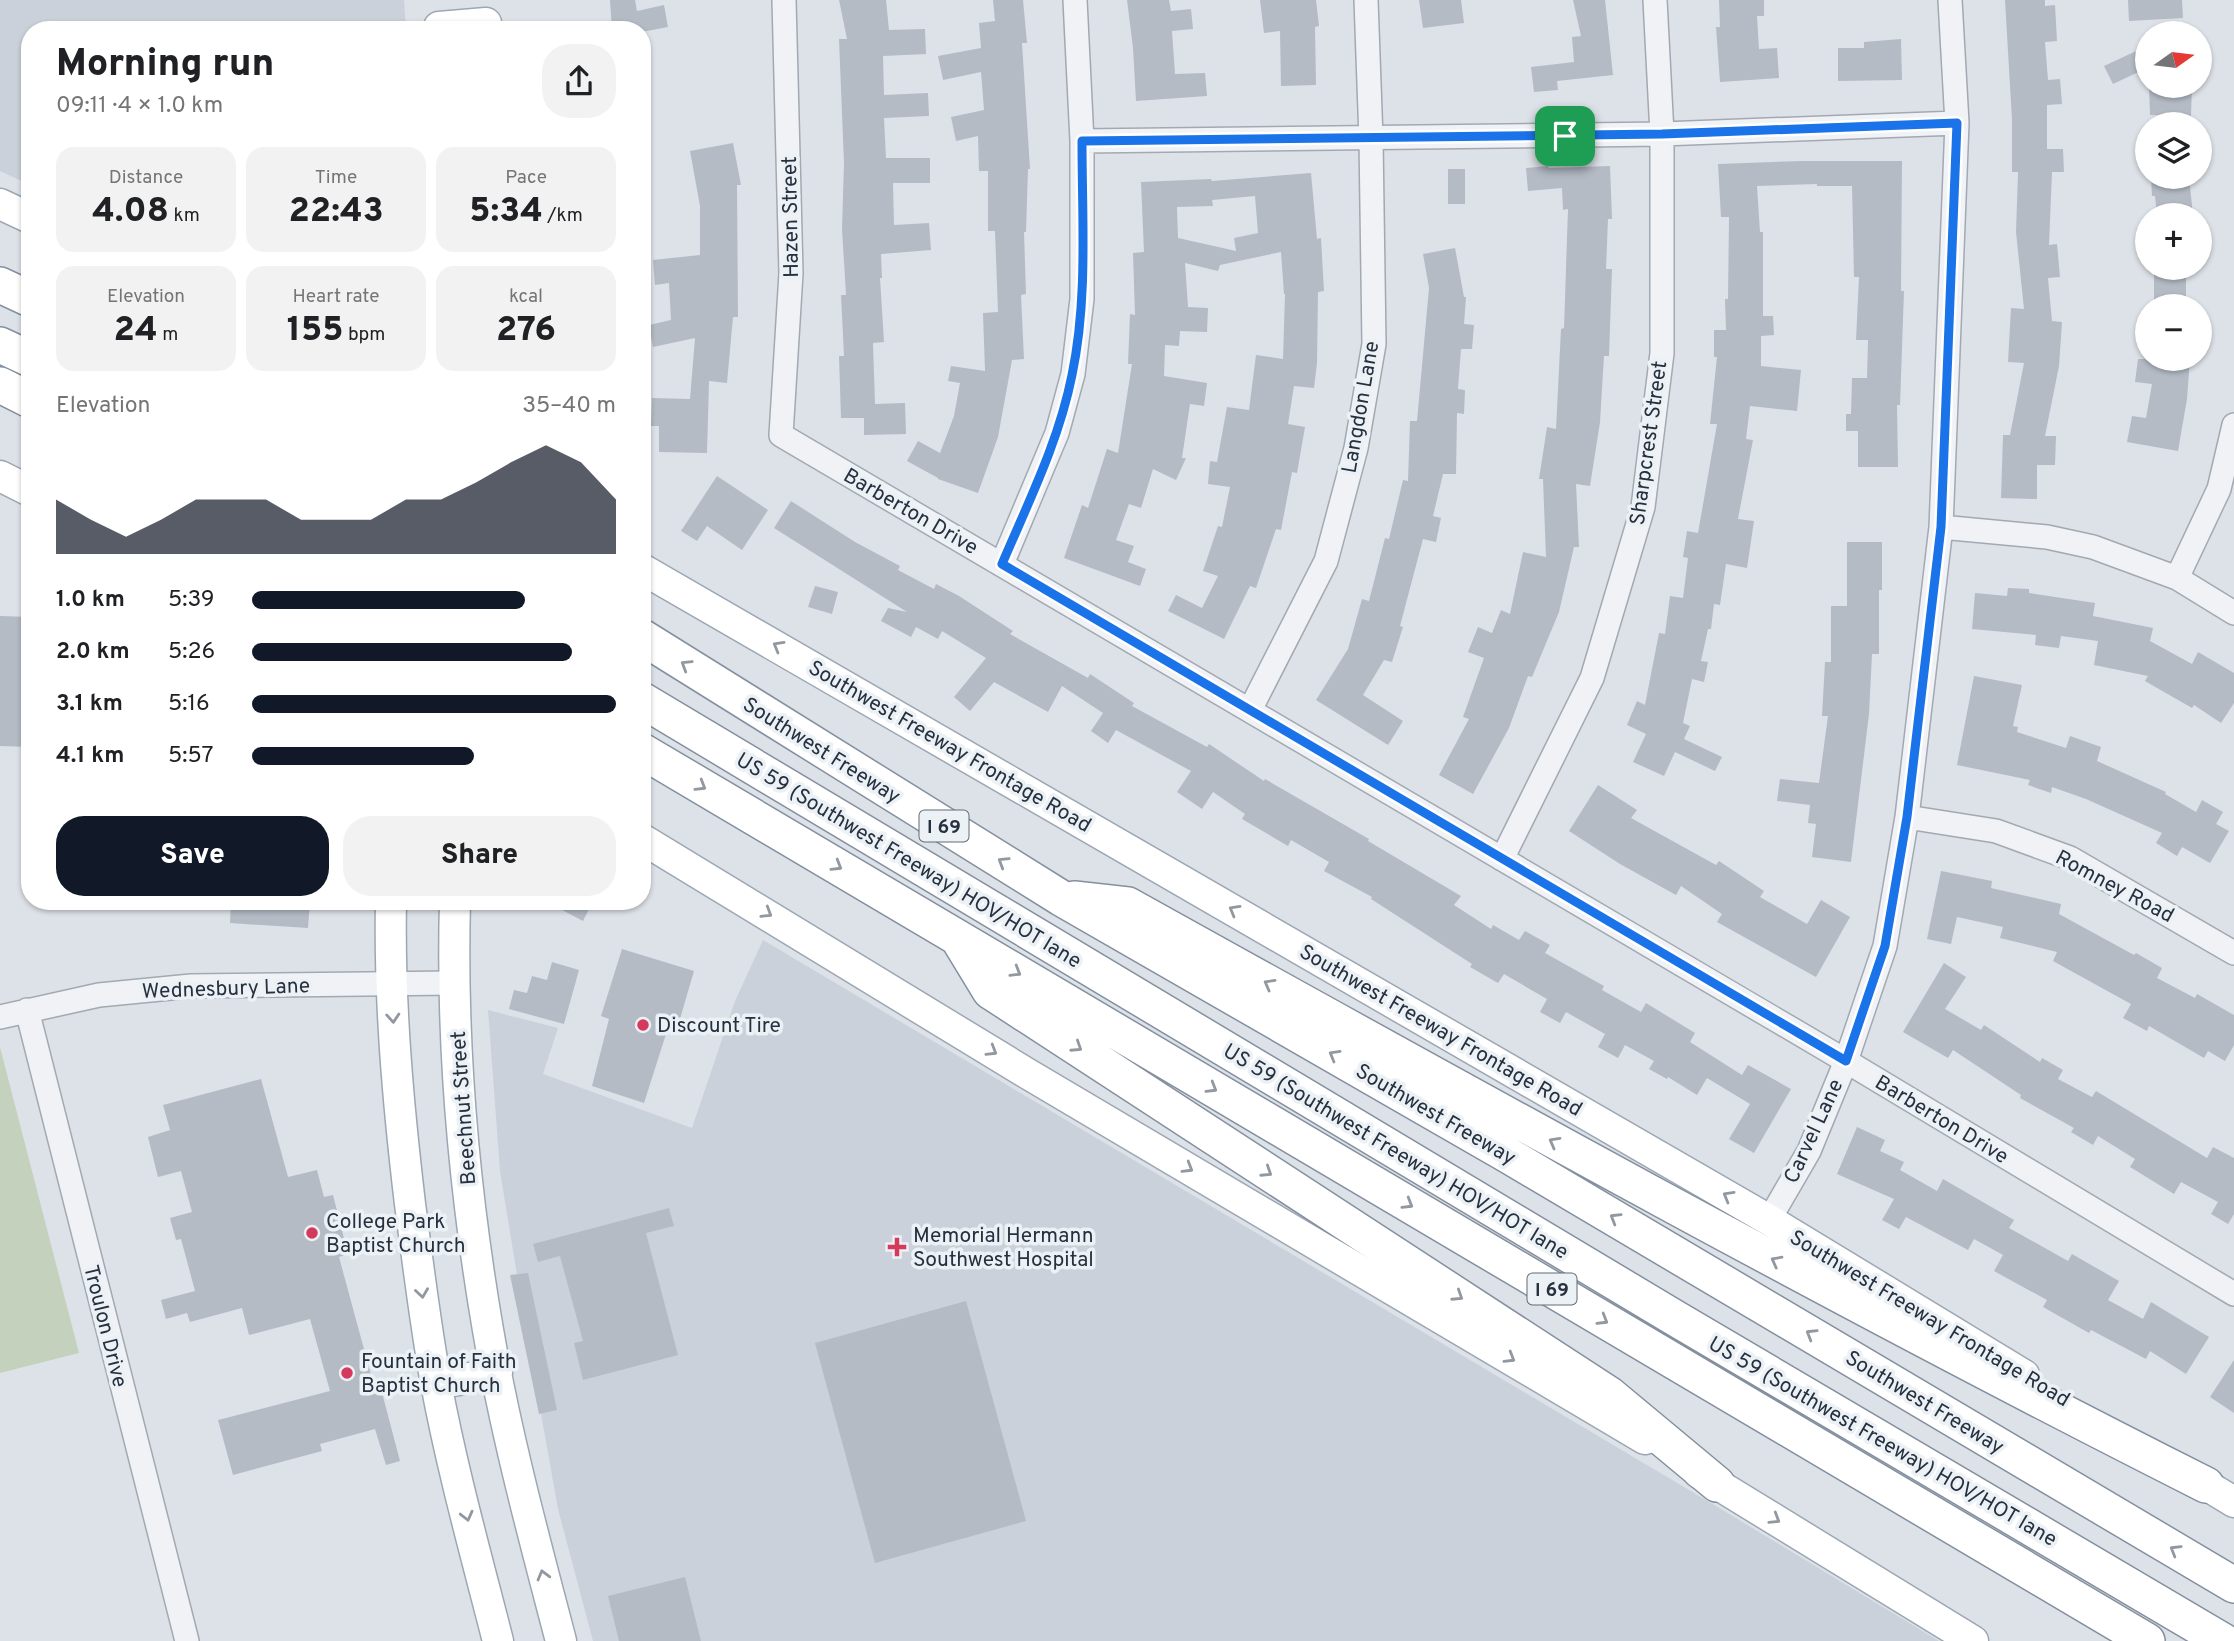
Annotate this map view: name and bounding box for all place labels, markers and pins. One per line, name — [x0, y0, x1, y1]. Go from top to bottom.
pin — [1535, 106, 1595, 166]
place label: Discount Tire — [657, 1013, 781, 1040]
marker: Discount Tire — [635, 1017, 651, 1033]
place label: College Park Baptist Church — [326, 1209, 466, 1260]
place label: Memorial Hermann Southwest Hospital — [913, 1223, 1094, 1274]
marker: College Park Baptist Church — [304, 1225, 320, 1241]
marker: Memorial Hermann Southwest Hospital — [887, 1237, 907, 1257]
place label: Fountain of Faith Baptist Church — [361, 1349, 516, 1400]
marker: Fountain of Faith Baptist Church — [339, 1365, 355, 1381]

